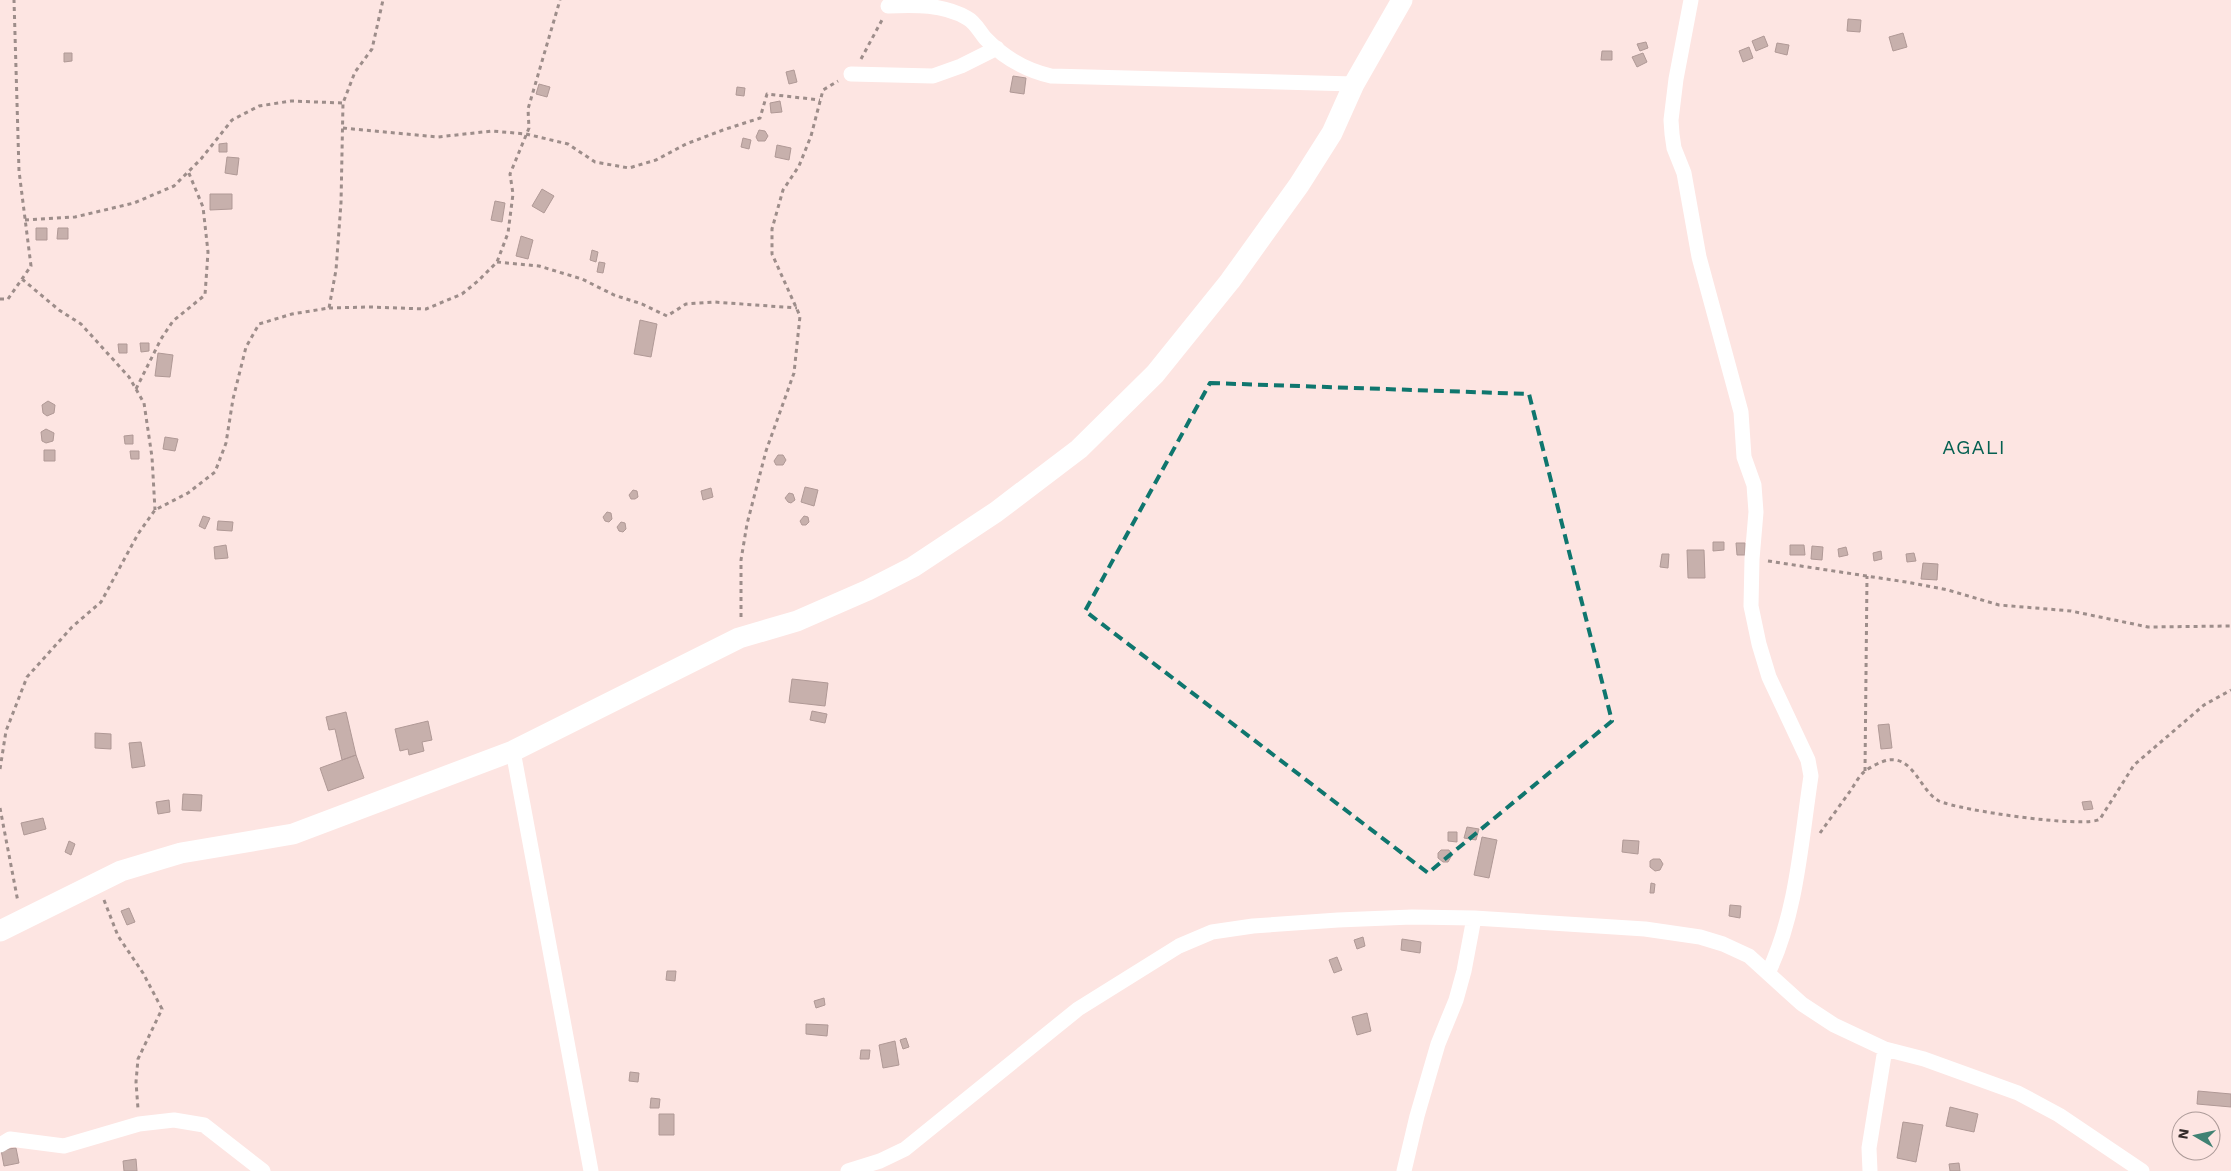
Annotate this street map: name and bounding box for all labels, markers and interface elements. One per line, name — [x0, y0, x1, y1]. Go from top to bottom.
district label: AGALI — [1942, 435, 2006, 459]
north arrow — [2171, 1111, 2221, 1161]
text: N — [2174, 1128, 2192, 1140]

